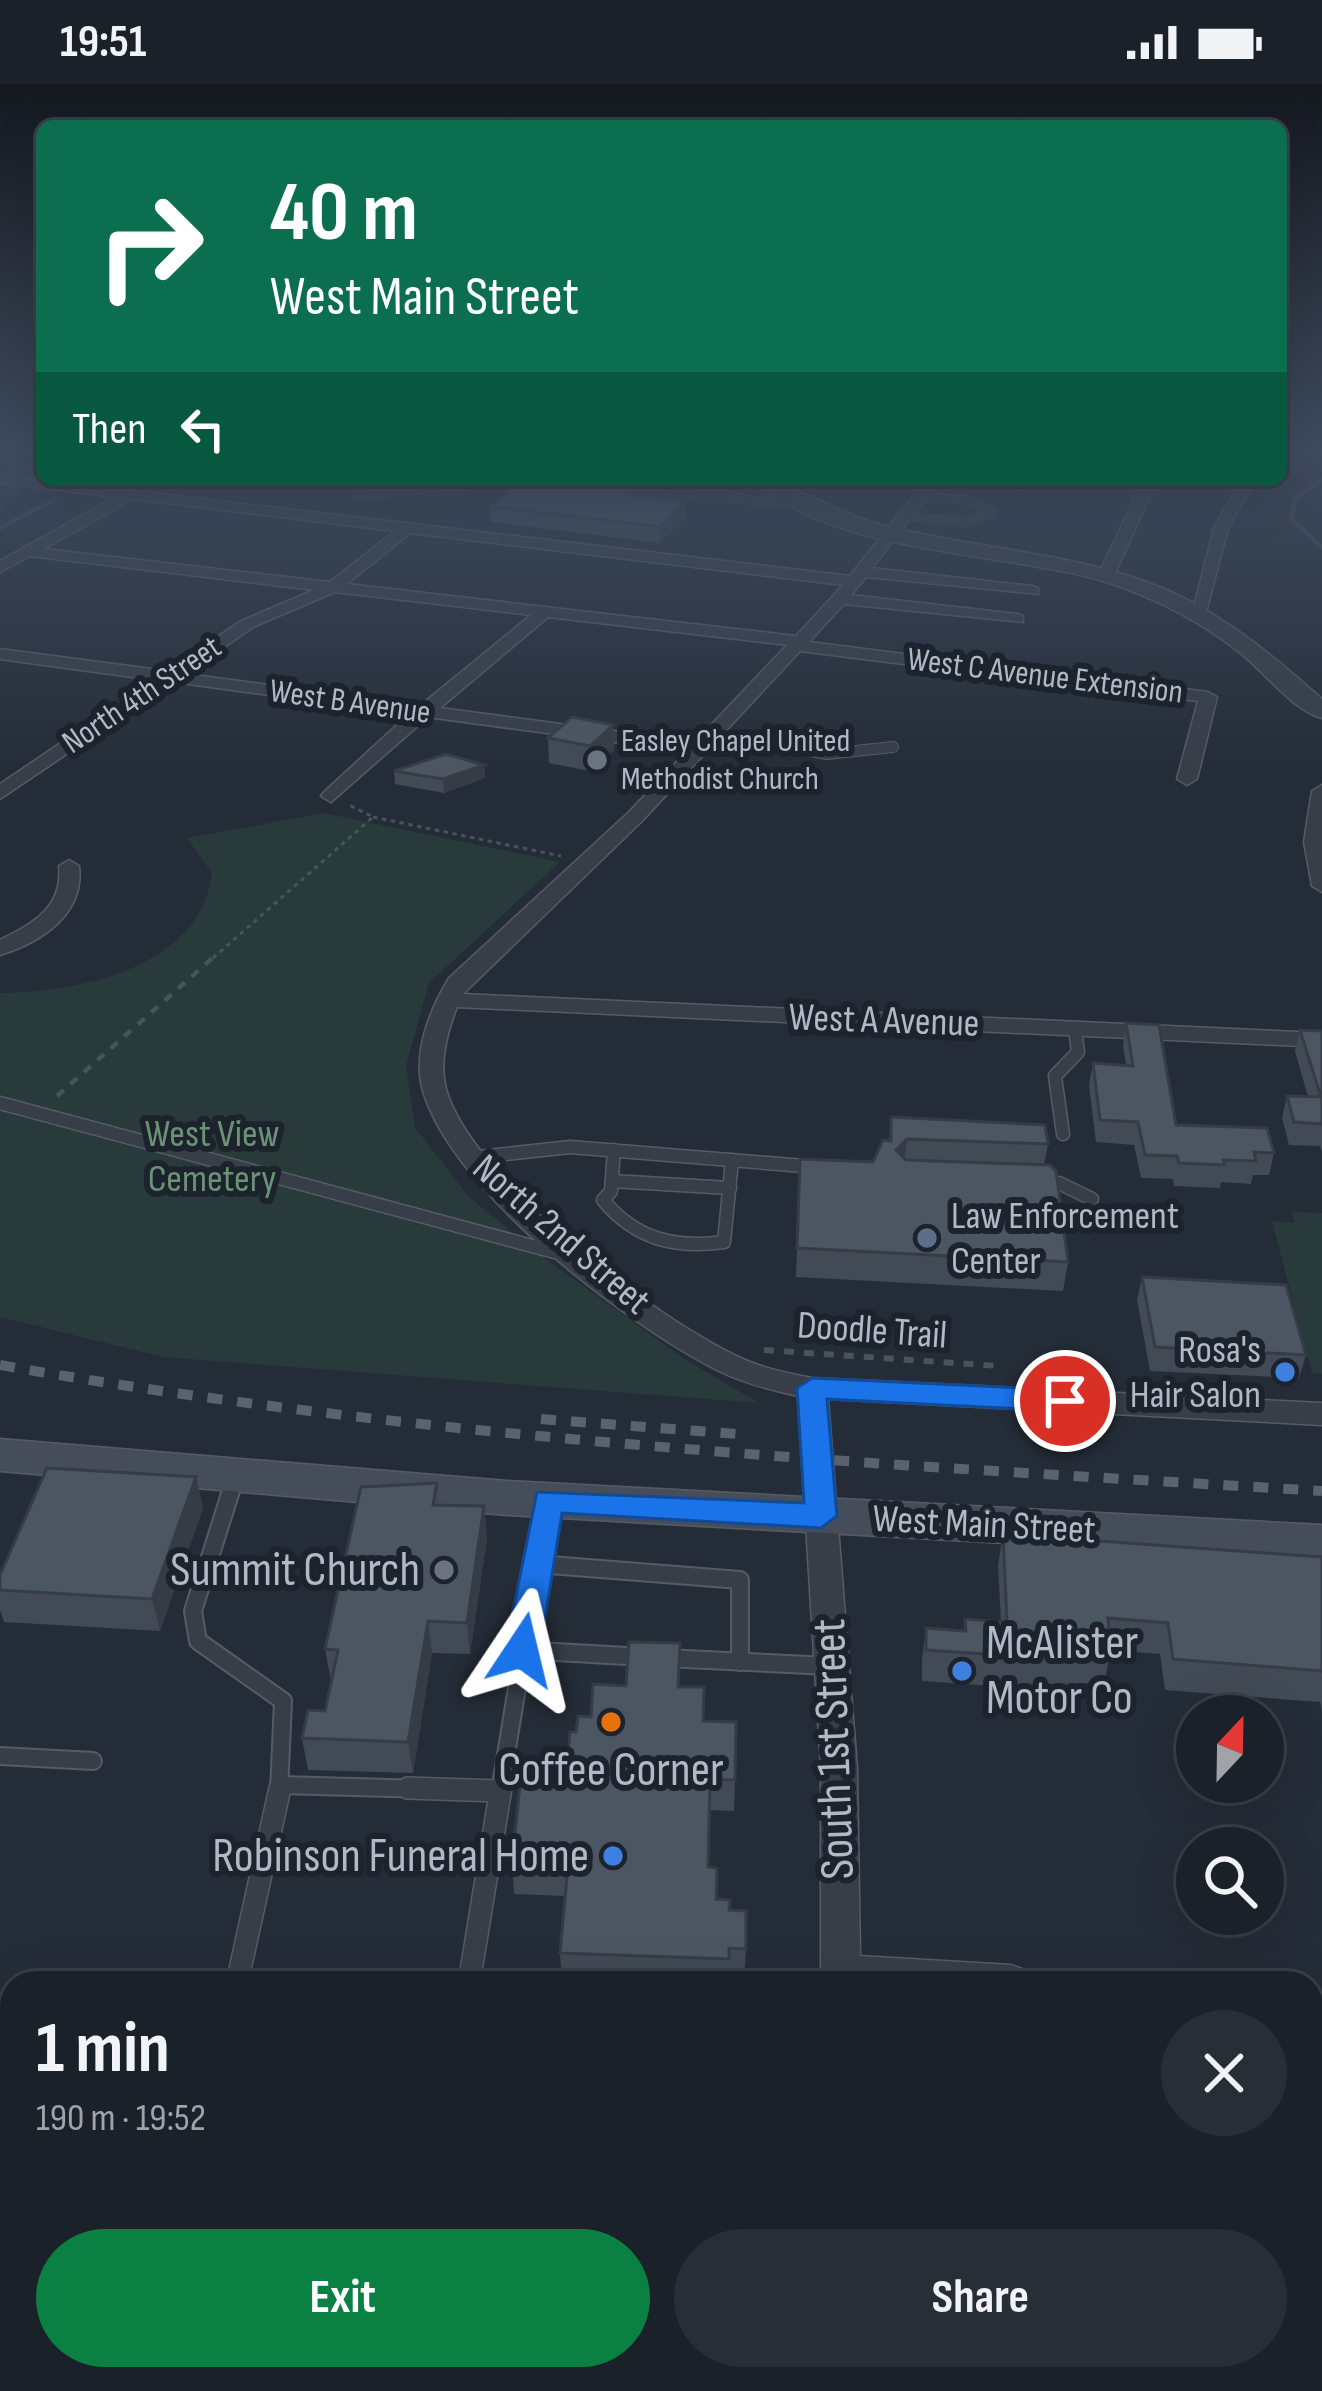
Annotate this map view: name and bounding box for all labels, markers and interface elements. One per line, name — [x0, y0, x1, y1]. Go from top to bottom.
text: 19:51 — [60, 15, 146, 70]
text: 40 m — [270, 163, 418, 264]
icon: right — [72, 168, 228, 324]
text: West Main Street — [270, 265, 579, 330]
icon: left — [170, 396, 236, 462]
text: Then — [72, 402, 146, 457]
street label: North 4th Street — [55, 627, 229, 763]
street label: West C Avenue Extension — [905, 639, 1185, 713]
street label: West B Avenue — [267, 671, 433, 733]
place label: Easley Chapel United Methodist Church — [621, 721, 850, 799]
marker: Easley Chapel United Methodist Church — [584, 747, 610, 773]
street label: West A Avenue — [788, 994, 980, 1048]
park label: West View Cemetery — [145, 1111, 279, 1203]
street label: North 2nd Street — [463, 1145, 659, 1325]
place label: Law Enforcement Center — [951, 1193, 1179, 1285]
marker: Law Enforcement Center — [914, 1225, 940, 1251]
street label: Doodle Trail — [796, 1302, 948, 1360]
place label: Rosa's Hair Salon — [1130, 1327, 1261, 1419]
pin — [1014, 1350, 1116, 1452]
marker: Rosa's Hair Salon — [1272, 1359, 1298, 1385]
icon: arrive — [1032, 1368, 1098, 1434]
street label: West Main Street — [871, 1496, 1097, 1554]
place label: Summit Church — [170, 1542, 420, 1599]
marker: Summit Church — [431, 1557, 457, 1583]
position arrow — [459, 1587, 585, 1713]
place label: McAlister Motor Co — [986, 1615, 1138, 1727]
street label: South 1st Street — [801, 1618, 867, 1880]
marker: McAlister Motor Co — [949, 1658, 975, 1684]
north arrow — [1176, 1695, 1284, 1803]
map controls — [1176, 1695, 1284, 1935]
marker: Coffee Corner — [598, 1709, 624, 1735]
place label: Coffee Corner — [498, 1742, 724, 1799]
button: search — [1176, 1827, 1284, 1935]
place label: Robinson Funeral Home — [212, 1828, 589, 1885]
marker: Robinson Funeral Home — [600, 1843, 626, 1869]
text: 1 min — [36, 2006, 170, 2093]
button: close — [1161, 2010, 1287, 2136]
text: 190 m · 19:52 — [36, 2095, 206, 2142]
button: Exit — [36, 2229, 650, 2367]
button: Share — [674, 2229, 1287, 2367]

